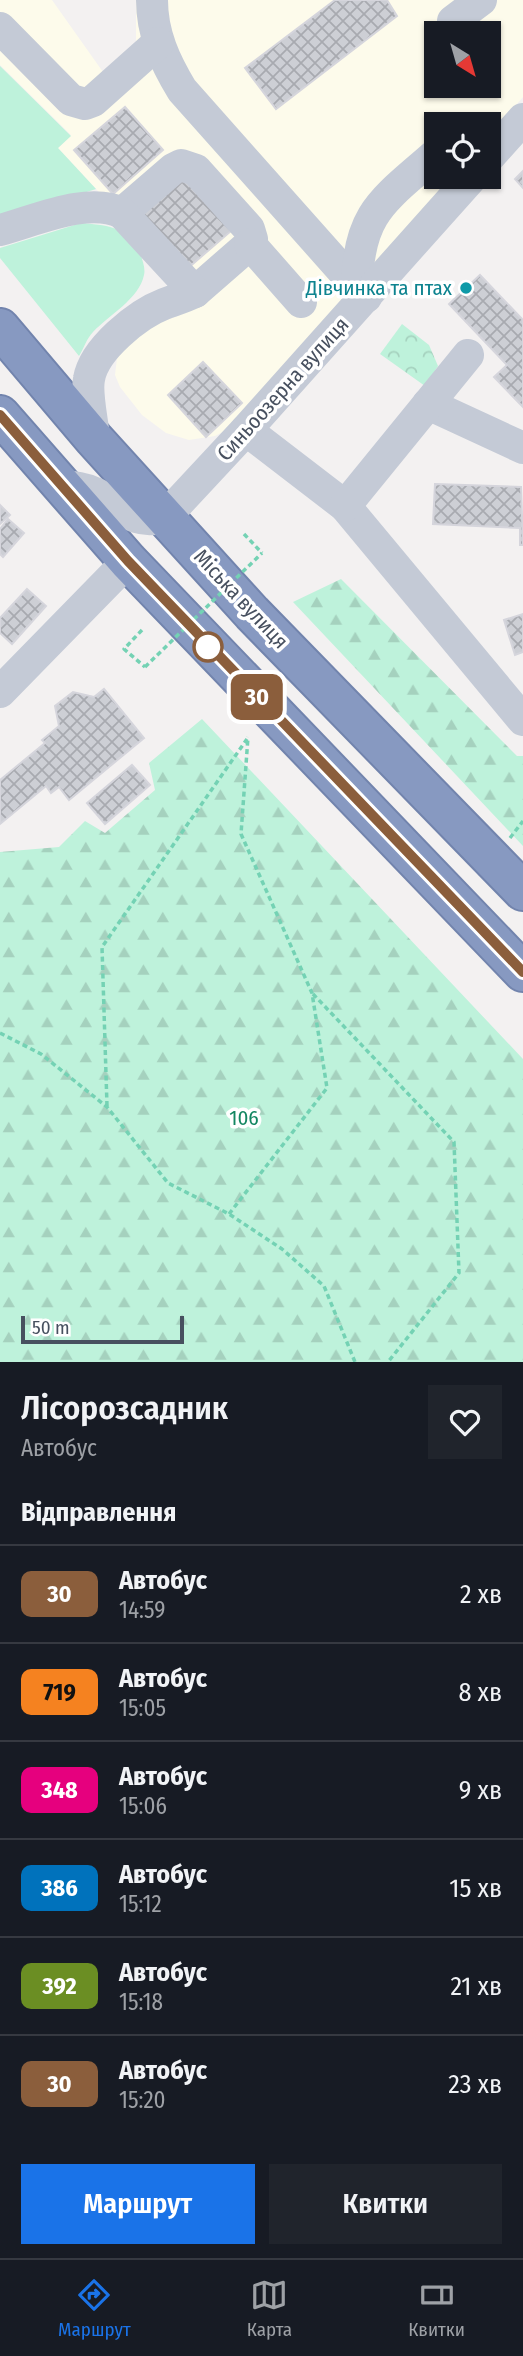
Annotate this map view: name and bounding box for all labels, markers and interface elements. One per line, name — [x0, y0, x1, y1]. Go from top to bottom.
north arrow — [424, 21, 500, 98]
map controls — [424, 21, 501, 189]
button: locate — [424, 112, 501, 189]
place label: Дівчинка та птах — [305, 275, 453, 301]
marker: Дівчинка та птах — [458, 280, 474, 296]
street label: Синьоозерна вулиця — [212, 312, 354, 466]
street label: Міська вулиця — [188, 544, 294, 654]
unlabelled marker — [193, 632, 223, 662]
line badge: 30 — [226, 674, 288, 720]
text: 30 — [245, 683, 269, 711]
park label: 106 — [229, 1105, 259, 1131]
scale bar — [21, 1313, 184, 1345]
text: 50 m — [32, 1316, 70, 1339]
button: heart — [428, 1385, 502, 1459]
text: Лісорозсадник — [21, 1388, 228, 1428]
text: Автобус — [21, 1434, 97, 1462]
text: Відправлення — [21, 1497, 176, 1528]
text: Автобус — [119, 1565, 207, 1596]
text: 2 хв — [460, 1579, 502, 1610]
text: 30 — [47, 1580, 72, 1608]
text: 14:59 — [119, 1596, 165, 1624]
text: Автобус — [119, 1663, 207, 1694]
text: 8 хв — [458, 1677, 502, 1708]
text: 719 — [43, 1678, 76, 1706]
text: 15:05 — [119, 1694, 166, 1722]
text: Автобус — [119, 1761, 207, 1792]
text: 9 хв — [459, 1775, 502, 1806]
text: 348 — [41, 1776, 78, 1804]
text: 15:06 — [119, 1792, 167, 1820]
text: Автобус — [119, 1859, 207, 1890]
text: 15 хв — [449, 1873, 502, 1904]
text: 386 — [41, 1874, 78, 1902]
text: 15:12 — [119, 1890, 162, 1918]
text: Автобус — [119, 1957, 207, 1988]
text: 21 хв — [450, 1971, 502, 2002]
text: 392 — [42, 1972, 77, 2000]
text: 15:18 — [119, 1988, 163, 2016]
text: Автобус — [119, 2055, 207, 2086]
text: 23 хв — [448, 2069, 502, 2100]
text: 30 — [47, 2070, 72, 2098]
text: 15:20 — [119, 2086, 166, 2114]
button: Маршрут — [21, 2164, 255, 2244]
button: Квитки — [269, 2164, 502, 2244]
tab: Маршрут — [58, 2276, 131, 2341]
tab: Карта — [247, 2276, 292, 2341]
tab: Квитки — [408, 2276, 465, 2341]

